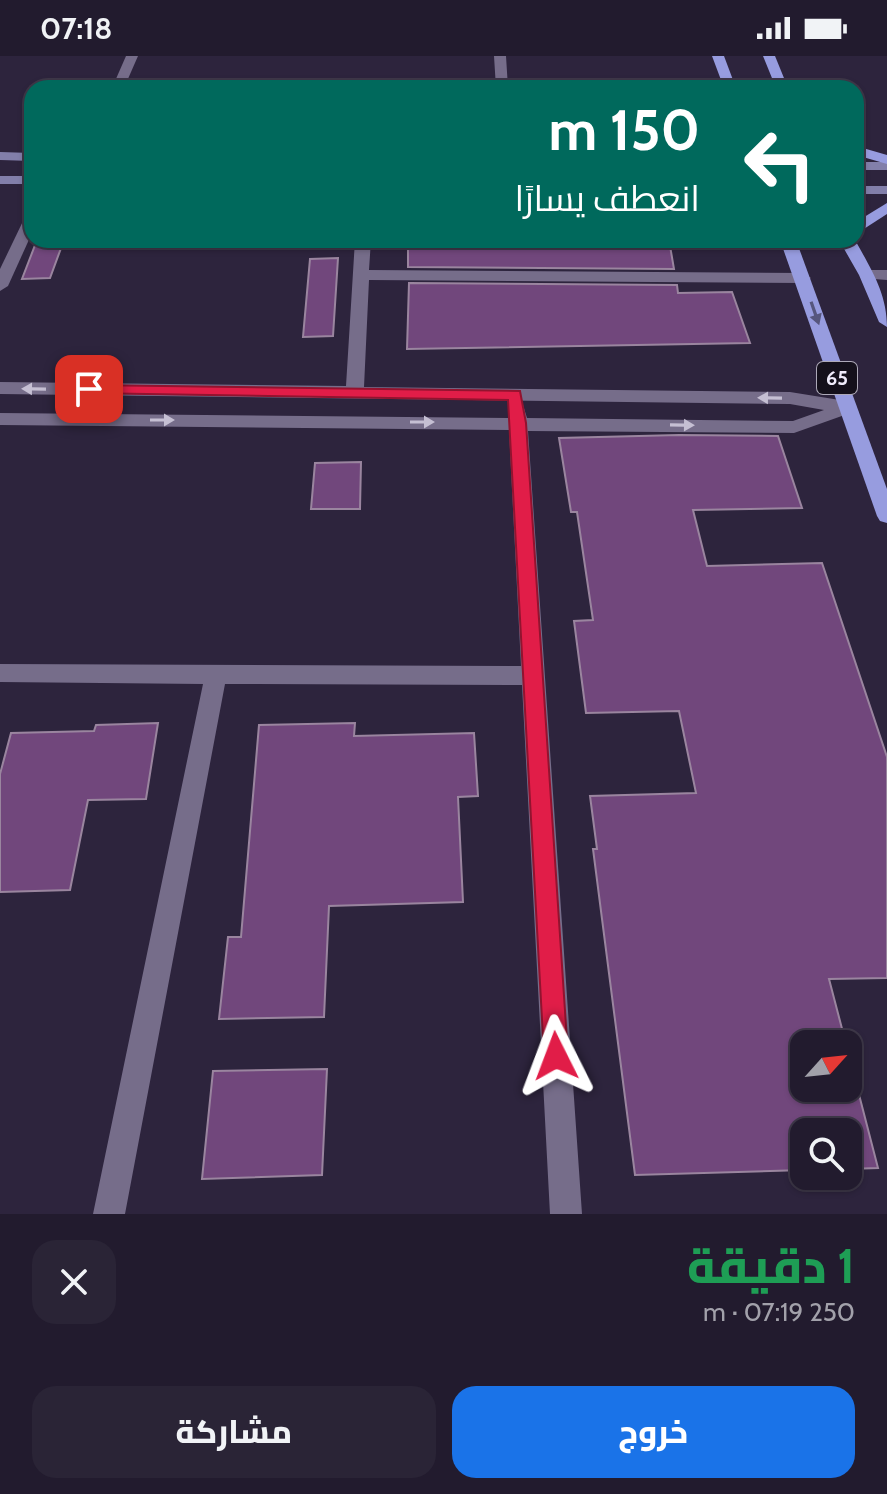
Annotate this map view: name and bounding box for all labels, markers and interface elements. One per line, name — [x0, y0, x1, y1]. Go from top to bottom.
text: 07:18 — [40, 10, 112, 47]
text: 150 m — [548, 96, 700, 164]
icon: left — [728, 112, 832, 216]
text: انعطف يسارًا — [514, 176, 700, 220]
one-way arrow — [809, 301, 821, 325]
pin — [55, 355, 123, 423]
road number: 65 — [817, 362, 857, 394]
icon: arrive — [67, 367, 111, 411]
one-way arrow — [21, 382, 46, 395]
one-way arrow — [757, 392, 782, 404]
one-way arrow — [150, 414, 175, 426]
one-way arrow — [410, 416, 435, 428]
one-way arrow — [670, 419, 695, 432]
position arrow — [514, 1014, 598, 1098]
north arrow — [790, 1030, 862, 1102]
map controls — [790, 1030, 862, 1190]
button: search — [790, 1118, 862, 1190]
text: 1 دقيقة — [687, 1237, 855, 1295]
button: close — [32, 1240, 116, 1324]
text: 250 m · 07:19 — [703, 1296, 855, 1328]
button: مشاركة — [32, 1386, 436, 1478]
button: خروج — [452, 1386, 855, 1478]

